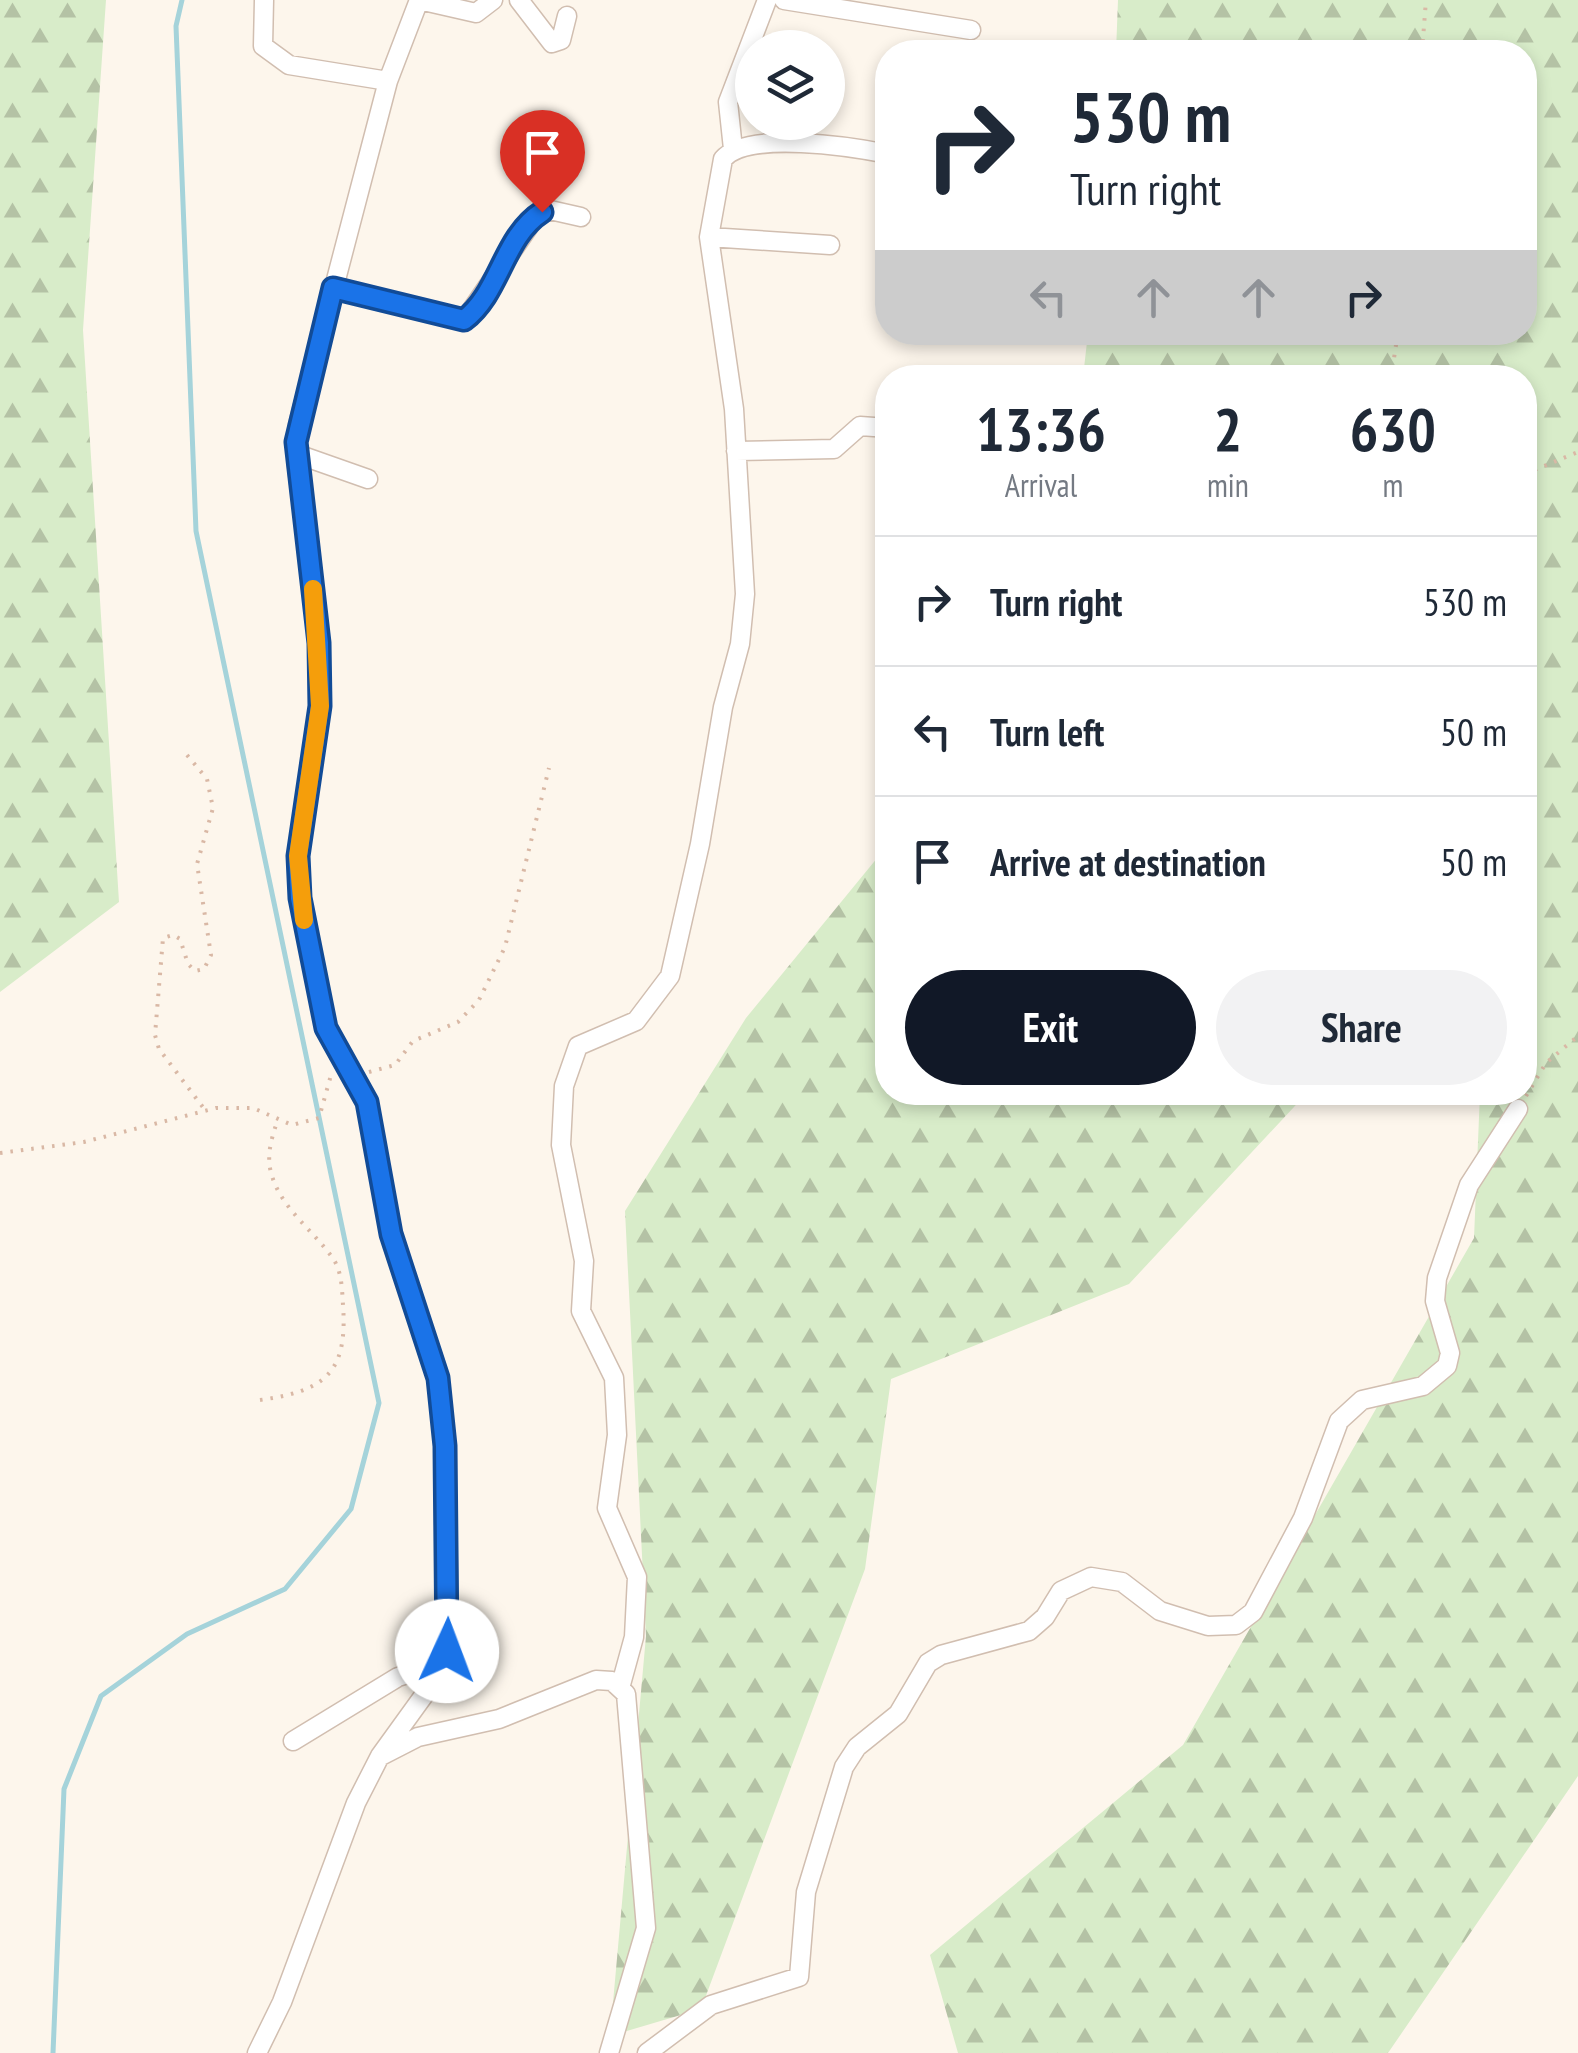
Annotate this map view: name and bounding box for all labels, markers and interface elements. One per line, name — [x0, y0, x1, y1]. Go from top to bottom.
map controls — [735, 30, 845, 140]
button: layers — [735, 30, 845, 140]
text: 530 m — [1070, 71, 1231, 161]
icon: right — [905, 80, 1035, 210]
pin — [500, 110, 585, 213]
icon: arrive — [515, 125, 570, 180]
text: Turn right — [1070, 159, 1221, 217]
icon: left — [1021, 270, 1076, 325]
icon: ahead — [1126, 270, 1181, 325]
icon: ahead — [1231, 270, 1286, 325]
icon: right — [1336, 270, 1391, 325]
text: 13:36 — [976, 390, 1106, 468]
text: 2 — [1214, 390, 1242, 468]
text: 630 — [1350, 390, 1436, 468]
text: Arrival — [1005, 464, 1077, 506]
text: min — [1207, 464, 1249, 506]
text: m — [1382, 464, 1403, 506]
icon: right — [905, 574, 960, 629]
text: Turn right — [990, 577, 1122, 626]
text: 530 m — [1423, 577, 1507, 626]
icon: left — [905, 704, 960, 759]
text: Turn left — [990, 707, 1104, 756]
text: 50 m — [1440, 707, 1507, 756]
icon: arrive — [905, 834, 960, 889]
text: Arrive at destination — [990, 837, 1266, 886]
text: 50 m — [1440, 837, 1507, 886]
button: Exit — [905, 970, 1196, 1085]
button: Share — [1216, 970, 1507, 1085]
position arrow — [395, 1599, 499, 1703]

